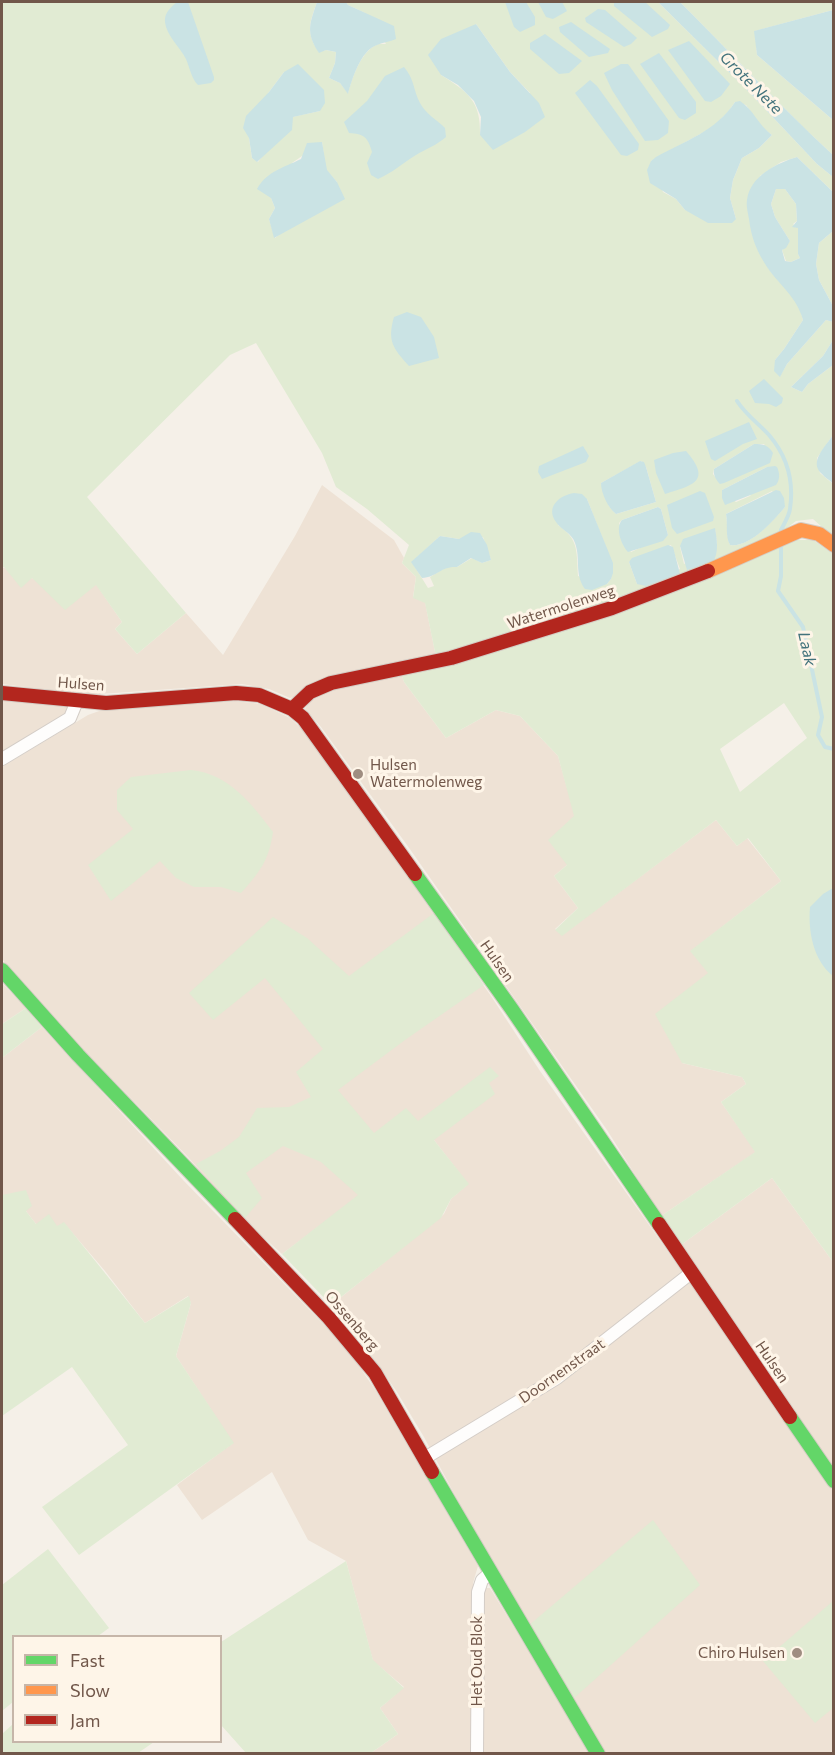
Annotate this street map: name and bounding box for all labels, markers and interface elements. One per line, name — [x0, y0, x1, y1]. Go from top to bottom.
water label: Grote Nete — [716, 48, 786, 118]
street label: Watermolenweg — [505, 581, 617, 633]
water label: Laak — [794, 630, 820, 668]
street label: Hulsen — [57, 673, 105, 695]
place label: Hulsen Watermolenweg — [370, 756, 482, 791]
marker: Hulsen Watermolenweg — [351, 767, 365, 781]
street label: Hulsen — [476, 937, 518, 985]
street label: Ossenberg — [321, 1287, 383, 1355]
street label: Doornenstraat — [516, 1335, 608, 1407]
street label: Hulsen — [751, 1338, 793, 1386]
street label: Het Oud Blok — [468, 1616, 486, 1706]
legend — [12, 1635, 222, 1743]
place label: Chiro Hulsen — [698, 1644, 785, 1662]
marker: Chiro Hulsen — [790, 1646, 804, 1660]
text: Fast — [70, 1649, 105, 1671]
text: Slow — [70, 1679, 110, 1701]
text: Jam — [70, 1709, 100, 1731]

